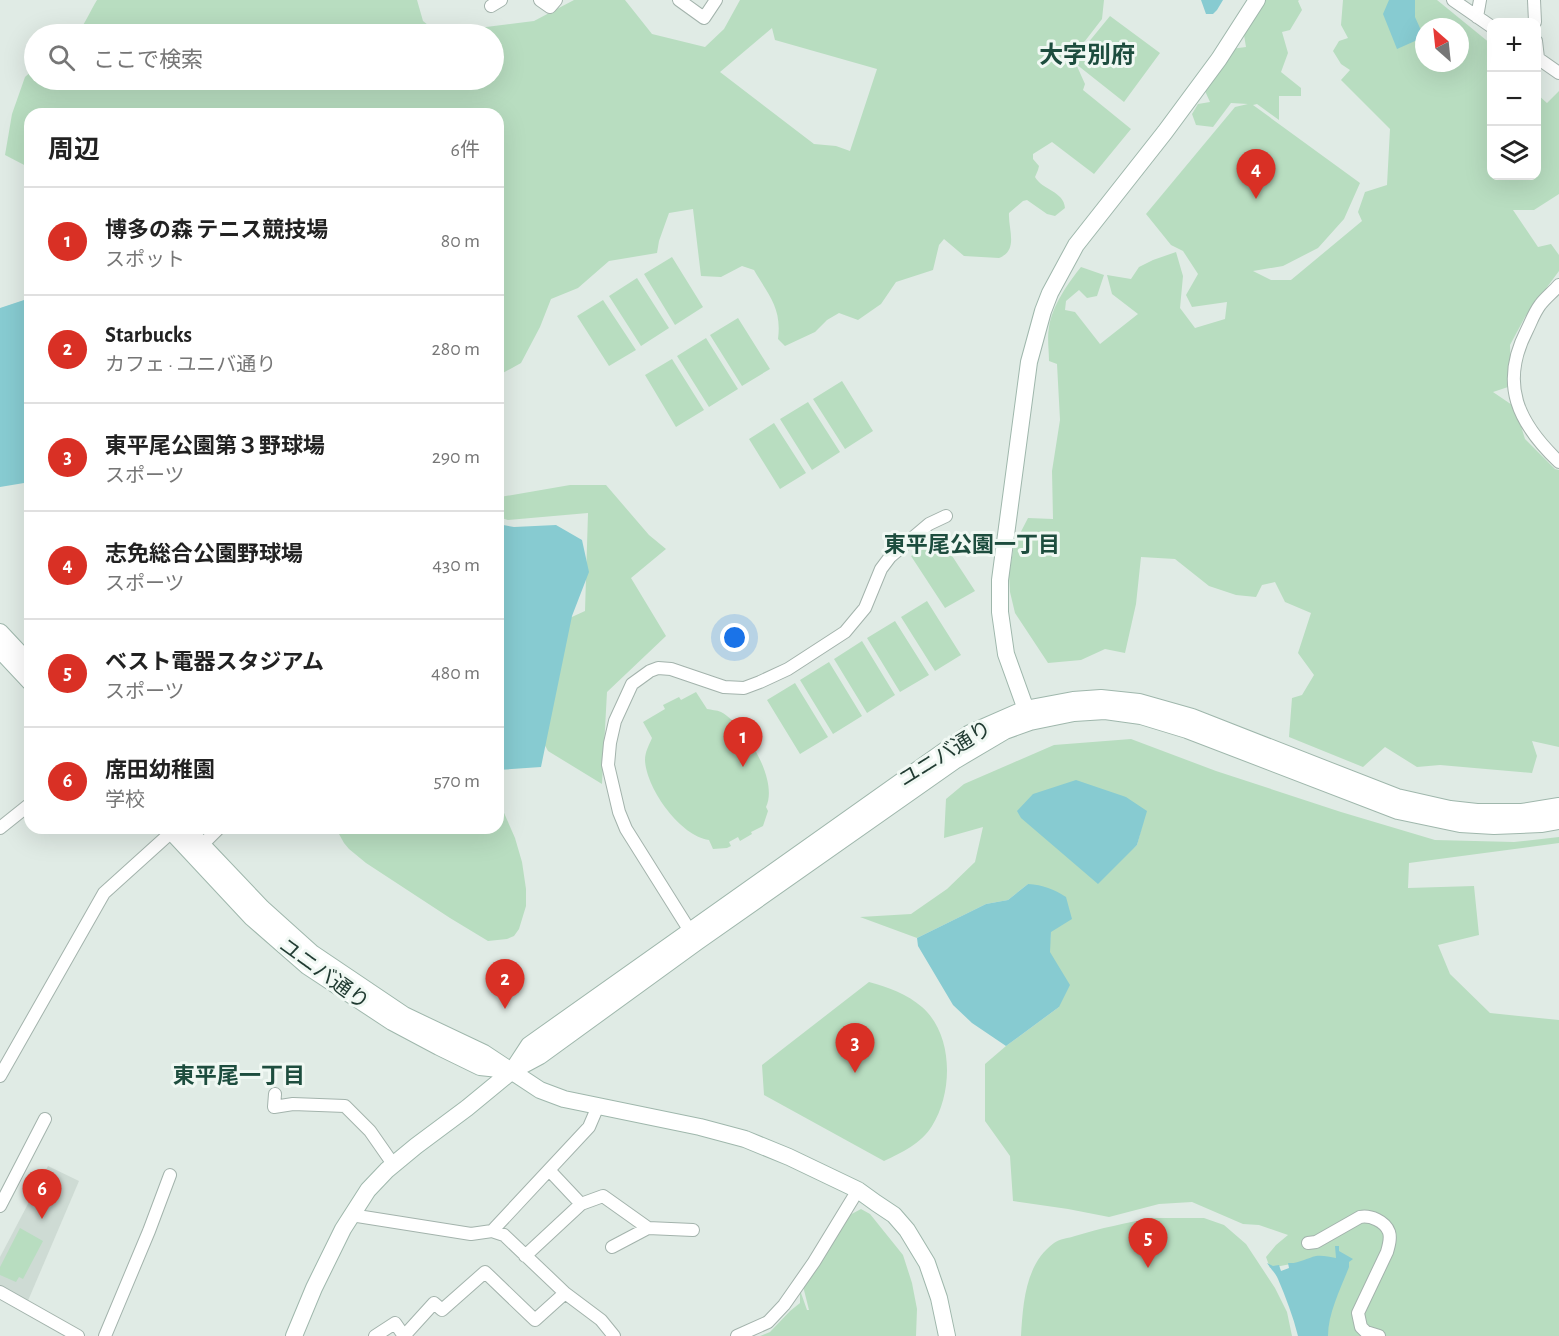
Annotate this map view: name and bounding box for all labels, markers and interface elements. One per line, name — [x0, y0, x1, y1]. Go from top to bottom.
north arrow — [1415, 18, 1469, 72]
map controls — [1487, 18, 1541, 180]
button: + — [1487, 18, 1541, 72]
search box — [24, 24, 504, 90]
icon: search — [45, 41, 78, 74]
district label: 大字別府 — [1039, 42, 1135, 68]
text: ここで検索 — [93, 49, 203, 71]
button: − — [1487, 72, 1541, 126]
button: layers — [1487, 126, 1541, 180]
text: 周辺 — [48, 137, 100, 163]
text: 6件 — [451, 140, 480, 160]
pin: 4 — [1236, 150, 1276, 199]
text: 博多の森 テニス競技場 — [105, 219, 328, 241]
text: 1 — [64, 231, 71, 251]
text: 80 m — [441, 231, 480, 251]
text: スポット — [105, 250, 185, 270]
text: Starbucks — [105, 324, 192, 346]
text: 2 — [63, 339, 72, 359]
text: 280 m — [432, 339, 480, 359]
text: カフェ · ユニバ通り — [105, 355, 276, 375]
text: 東平尾公園第３野球場 — [105, 435, 325, 457]
text: 3 — [63, 447, 72, 467]
text: 290 m — [432, 447, 480, 467]
text: スポーツ — [105, 466, 185, 486]
district label: 東平尾公園一丁目 — [884, 533, 1060, 556]
text: 志免総合公園野球場 — [105, 543, 303, 565]
text: 4 — [62, 555, 73, 575]
text: 430 m — [432, 555, 480, 575]
text: スポーツ — [105, 574, 185, 594]
your location — [720, 623, 749, 652]
text: ベスト電器スタジアム — [105, 651, 324, 673]
text: 5 — [63, 663, 72, 683]
text: 480 m — [431, 663, 480, 683]
text: スポーツ — [105, 682, 185, 702]
street label: ユニバ通り — [894, 716, 995, 791]
pin: 1 — [724, 718, 762, 767]
text: 席田幼稚園 — [105, 759, 215, 781]
text: 6 — [63, 771, 72, 791]
text: 570 m — [433, 771, 480, 791]
text: 学校 — [105, 790, 145, 810]
street label: ユニバ通り — [275, 934, 373, 1013]
pin: 2 — [486, 960, 524, 1009]
pin: 3 — [836, 1024, 874, 1073]
district label: 東平尾一丁目 — [173, 1064, 305, 1087]
pin: 6 — [22, 1170, 62, 1219]
pin: 5 — [1128, 1218, 1168, 1268]

